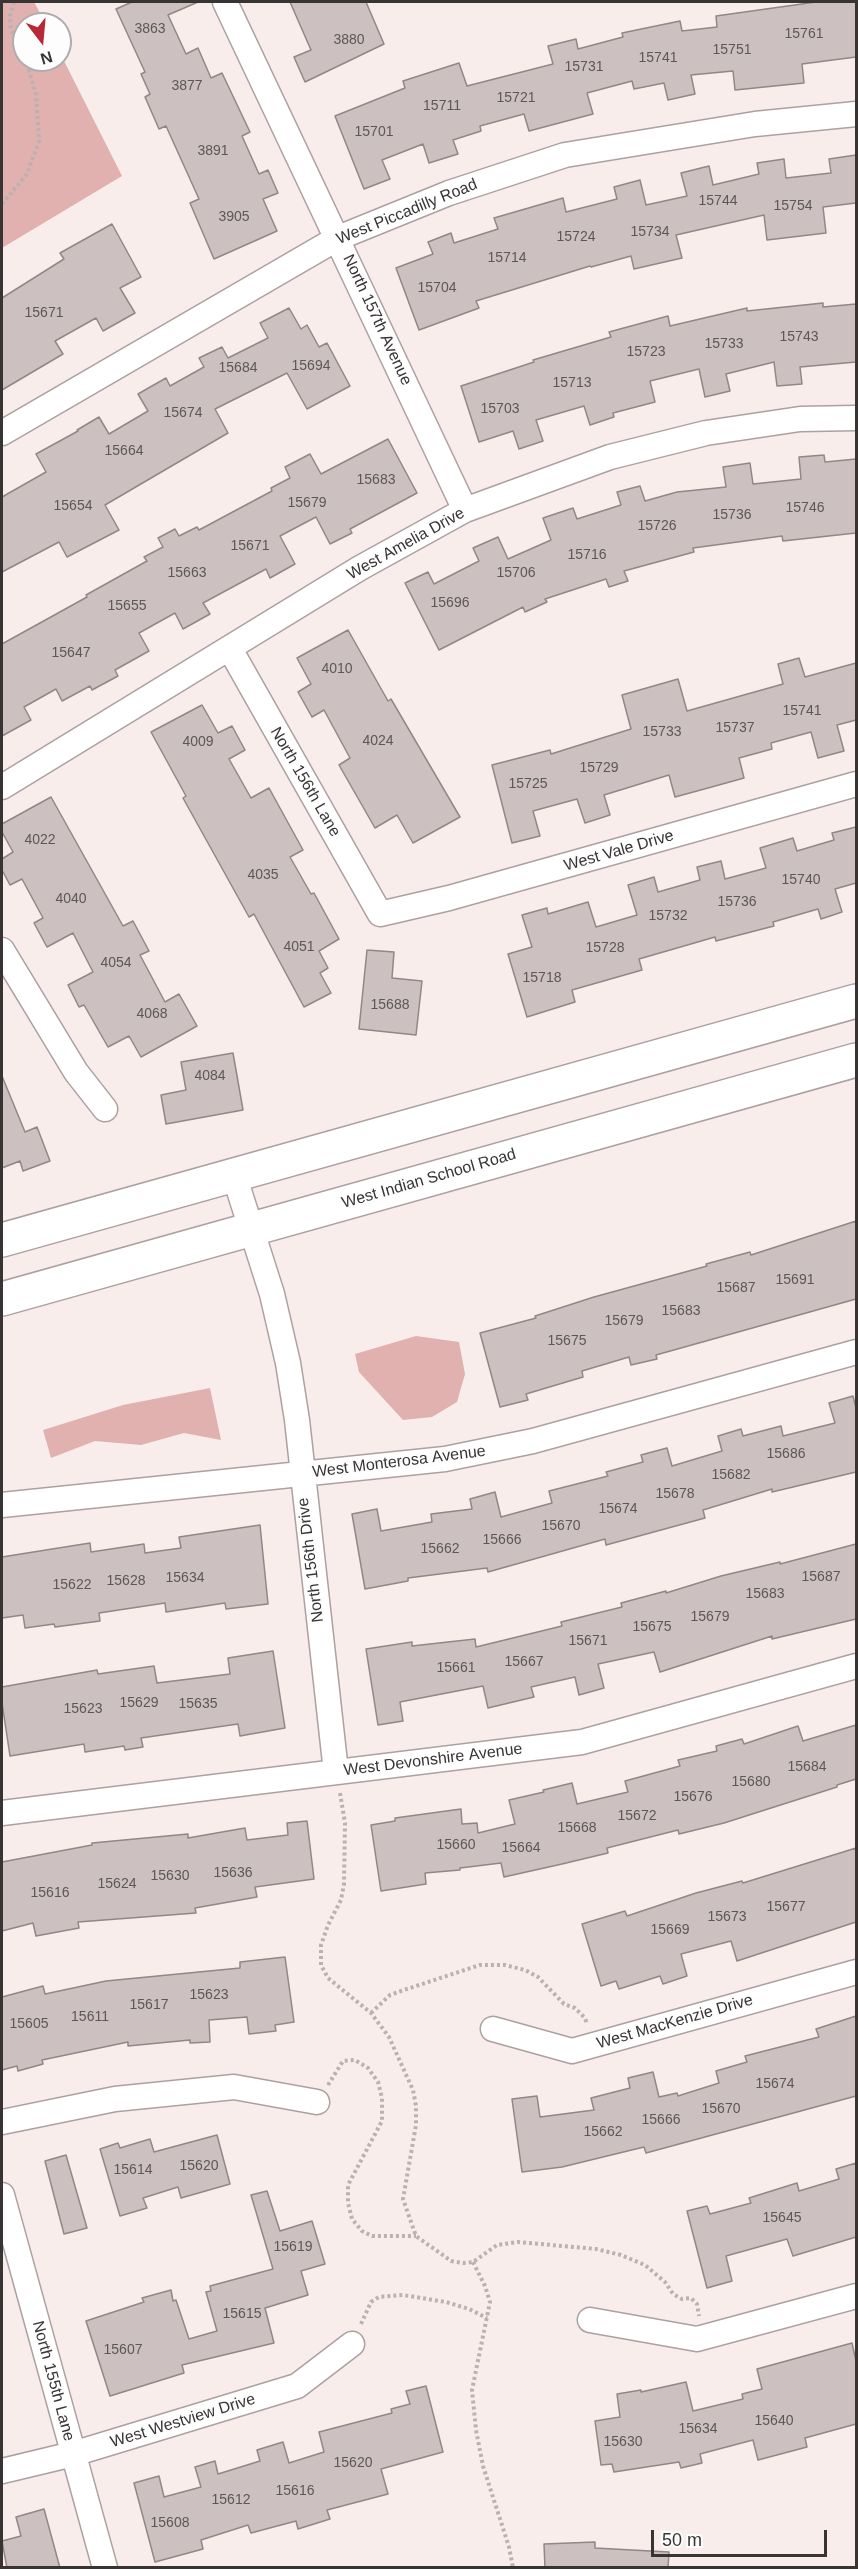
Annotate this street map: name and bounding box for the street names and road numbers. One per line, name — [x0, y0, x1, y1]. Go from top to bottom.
street label: West Piccadilly Road — [334, 175, 480, 249]
street label: North 157th Avenue — [338, 252, 416, 388]
street label: West Amelia Drive — [344, 504, 468, 584]
street label: North 156th Lane — [266, 724, 344, 840]
street label: West Vale Drive — [562, 826, 676, 876]
street label: West Indian School Road — [340, 1145, 518, 1213]
street label: West Monterosa Avenue — [311, 1442, 487, 1482]
street label: North 156th Drive — [294, 1497, 328, 1623]
street label: West Devonshire Avenue — [343, 1740, 523, 1780]
street label: West MacKenzie Drive — [595, 1991, 755, 2053]
street label: North 155th Lane — [28, 2319, 78, 2443]
street label: West Westview Drive — [108, 2390, 258, 2452]

